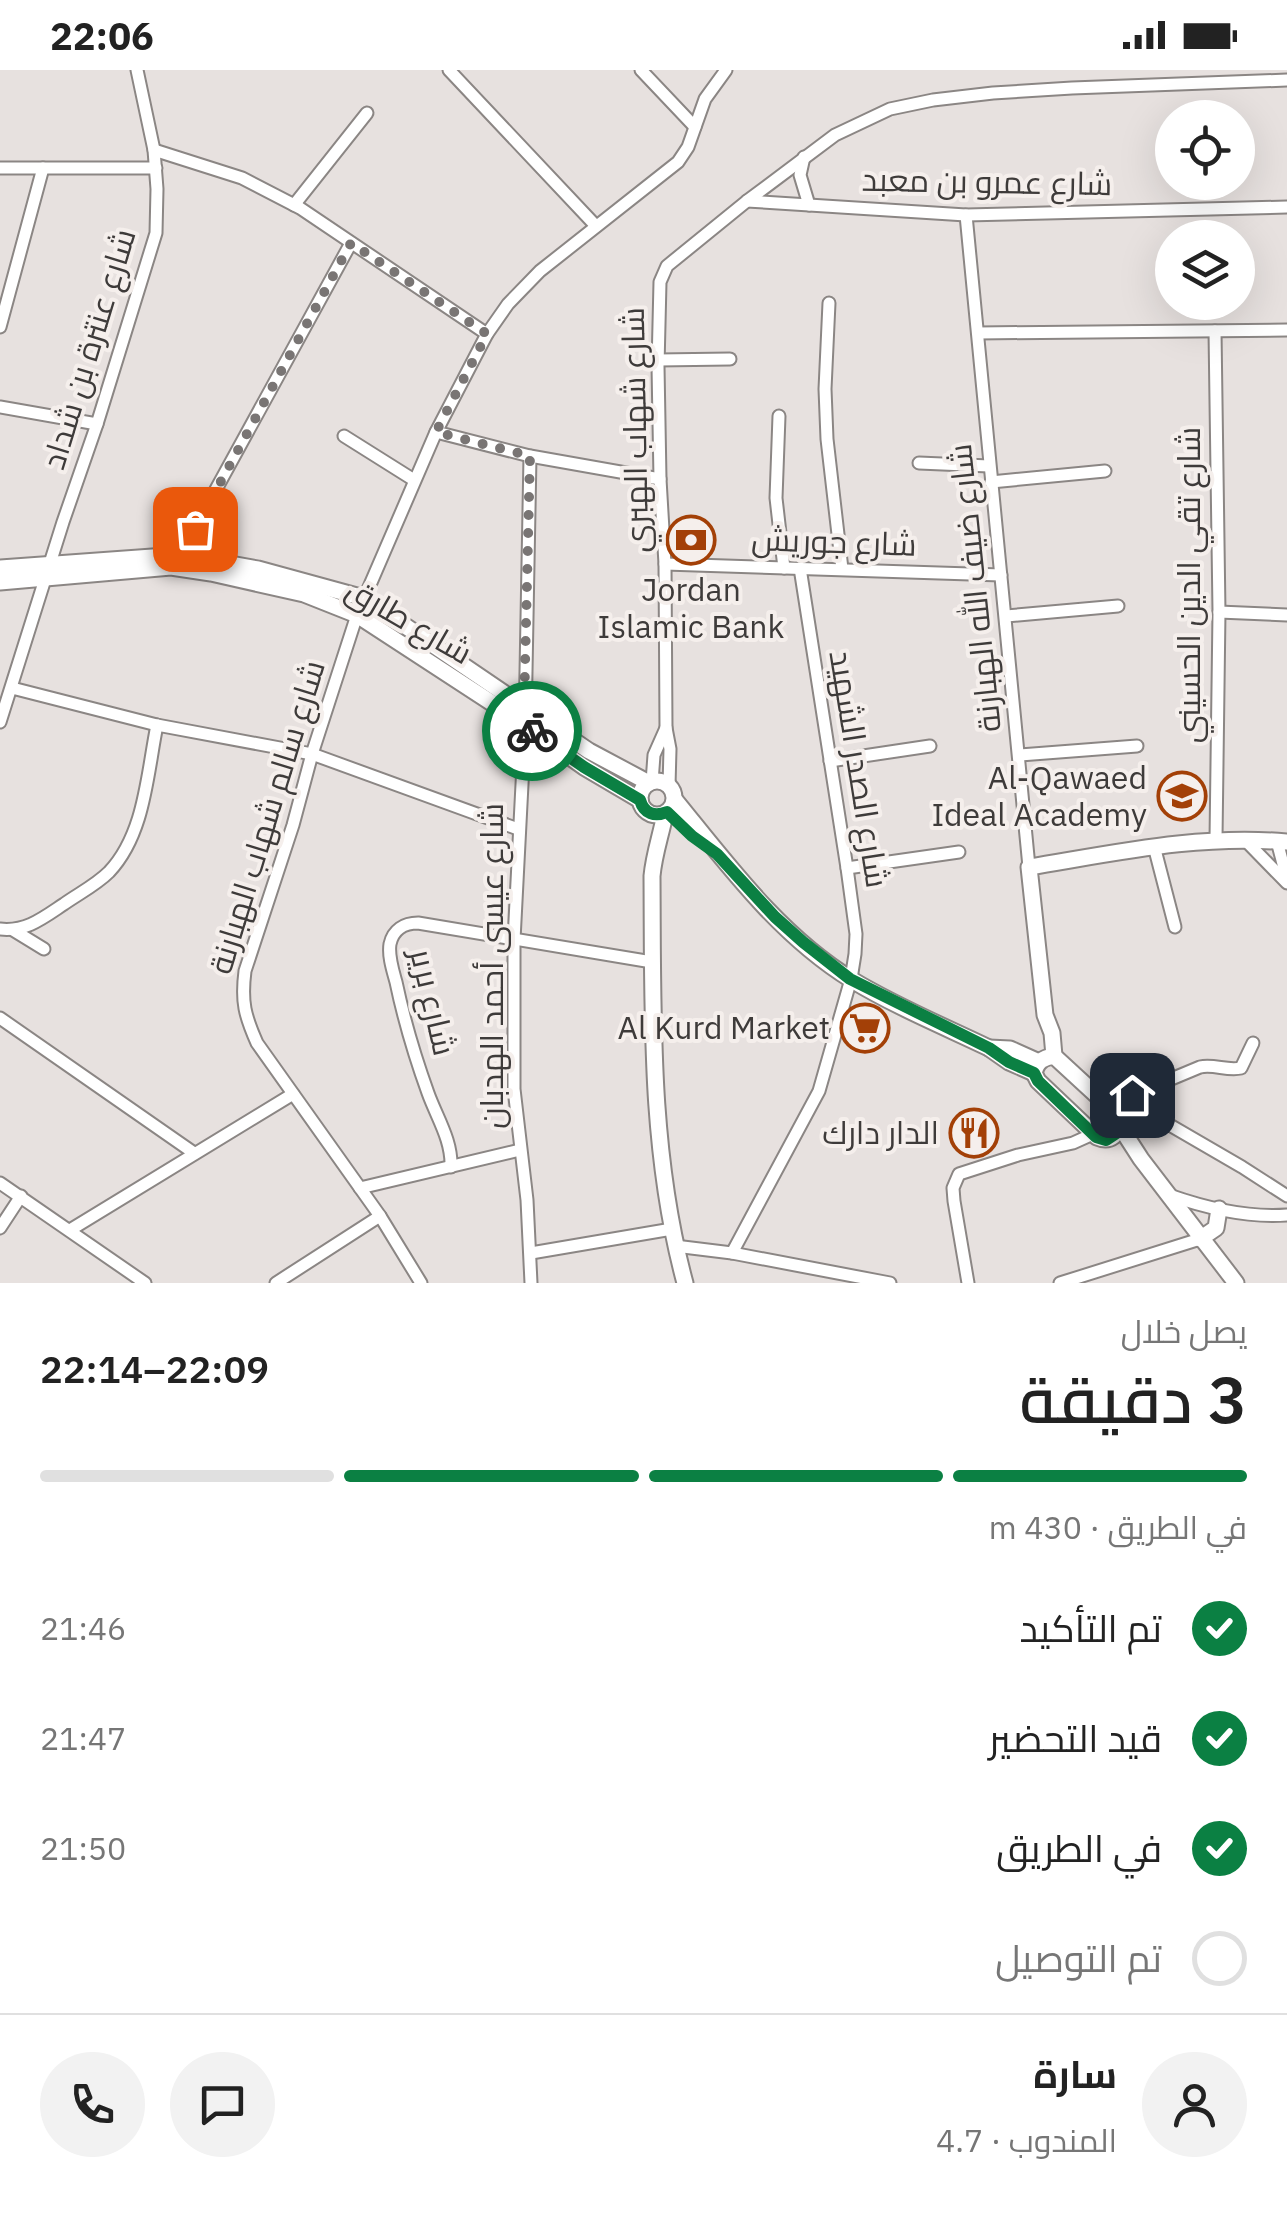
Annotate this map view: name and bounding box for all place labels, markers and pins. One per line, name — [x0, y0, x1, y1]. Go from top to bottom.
pin — [153, 487, 238, 572]
bank icon: Jordan Islamic Bank — [665, 514, 717, 566]
place label: Jordan Islamic Bank — [598, 568, 785, 647]
place label: Al-Qawaed Ideal Academy — [931, 756, 1147, 835]
school or university icon: Al-Qawaed Ideal Academy — [1156, 770, 1208, 822]
supermarket icon: Al Kurd Market — [839, 1002, 891, 1054]
place label: Al Kurd Market — [617, 1006, 830, 1048]
pin — [1090, 1053, 1175, 1138]
restaurant icon: الدار دارك — [948, 1107, 1000, 1159]
place label: الدار دارك — [822, 1111, 939, 1153]

